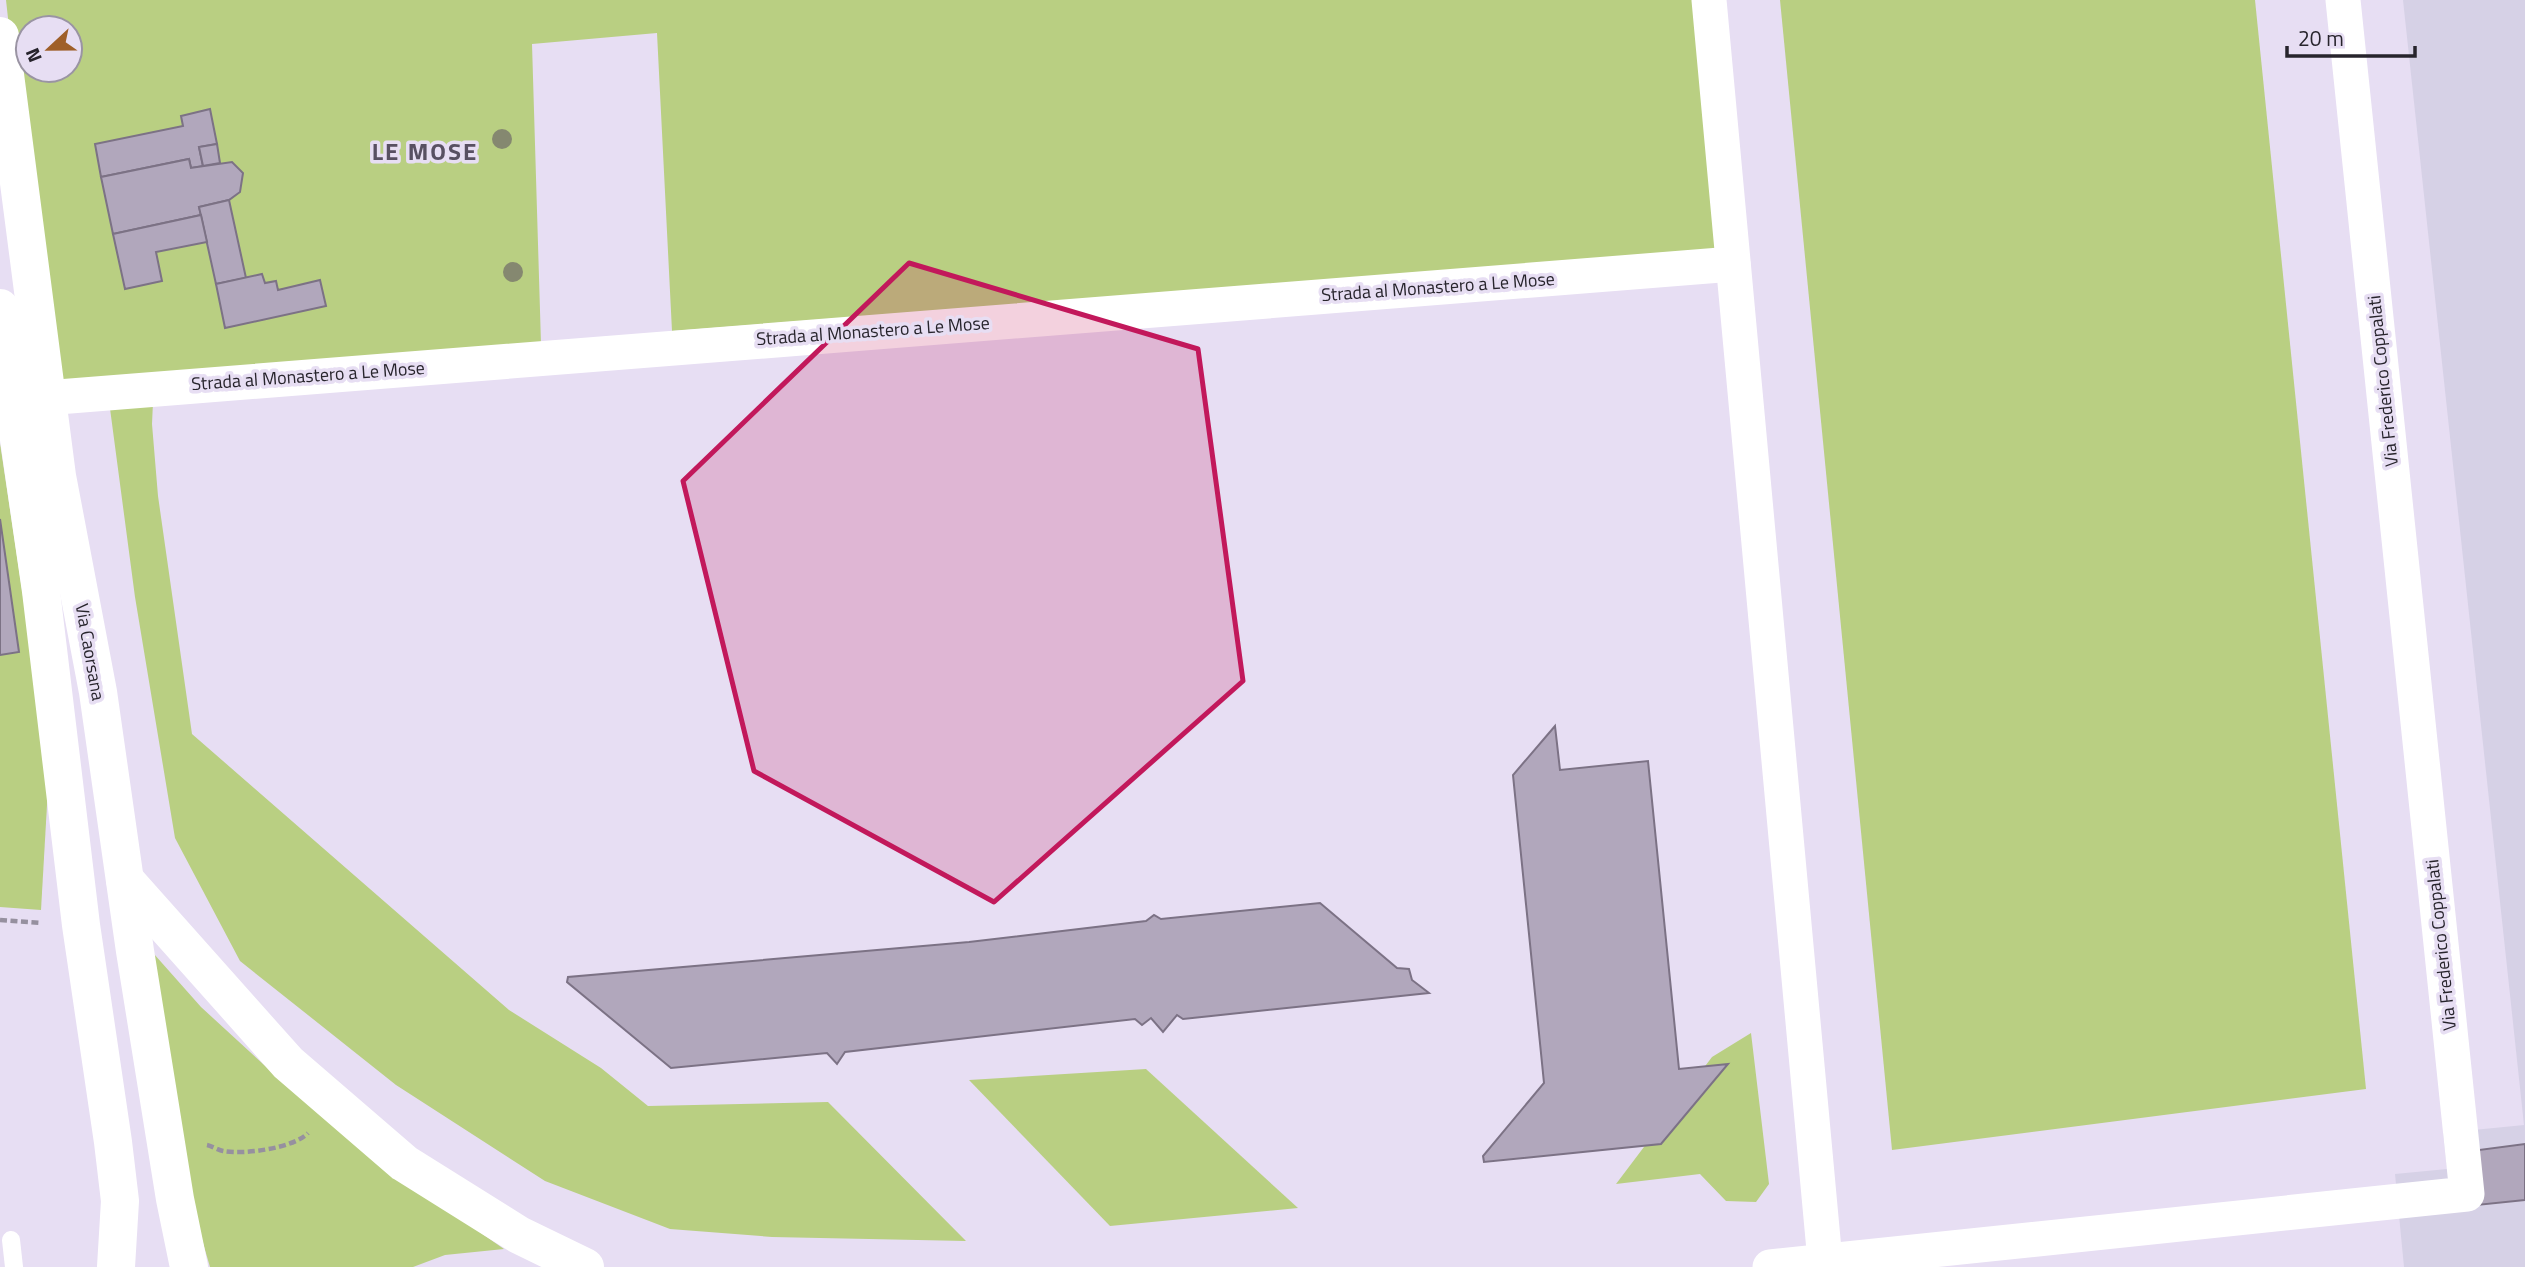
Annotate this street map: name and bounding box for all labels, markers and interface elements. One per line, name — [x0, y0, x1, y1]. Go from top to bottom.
north arrow — [14, 14, 84, 84]
scale bar — [2287, 14, 2415, 58]
text: 20 m — [2298, 22, 2344, 54]
text: N — [17, 44, 49, 67]
district label: LE MOSE — [372, 133, 478, 169]
street label: Strada al Monastero a Le Mose — [1320, 265, 1556, 308]
street label: Via Frederico Coppalati — [2360, 294, 2405, 468]
street label: Strada al Monastero a Le Mose — [755, 309, 991, 352]
street label: Strada al Monastero a Le Mose — [190, 354, 426, 397]
street label: Via Caorsana — [69, 601, 112, 703]
street label: Via Frederico Coppalati — [2418, 858, 2463, 1032]

